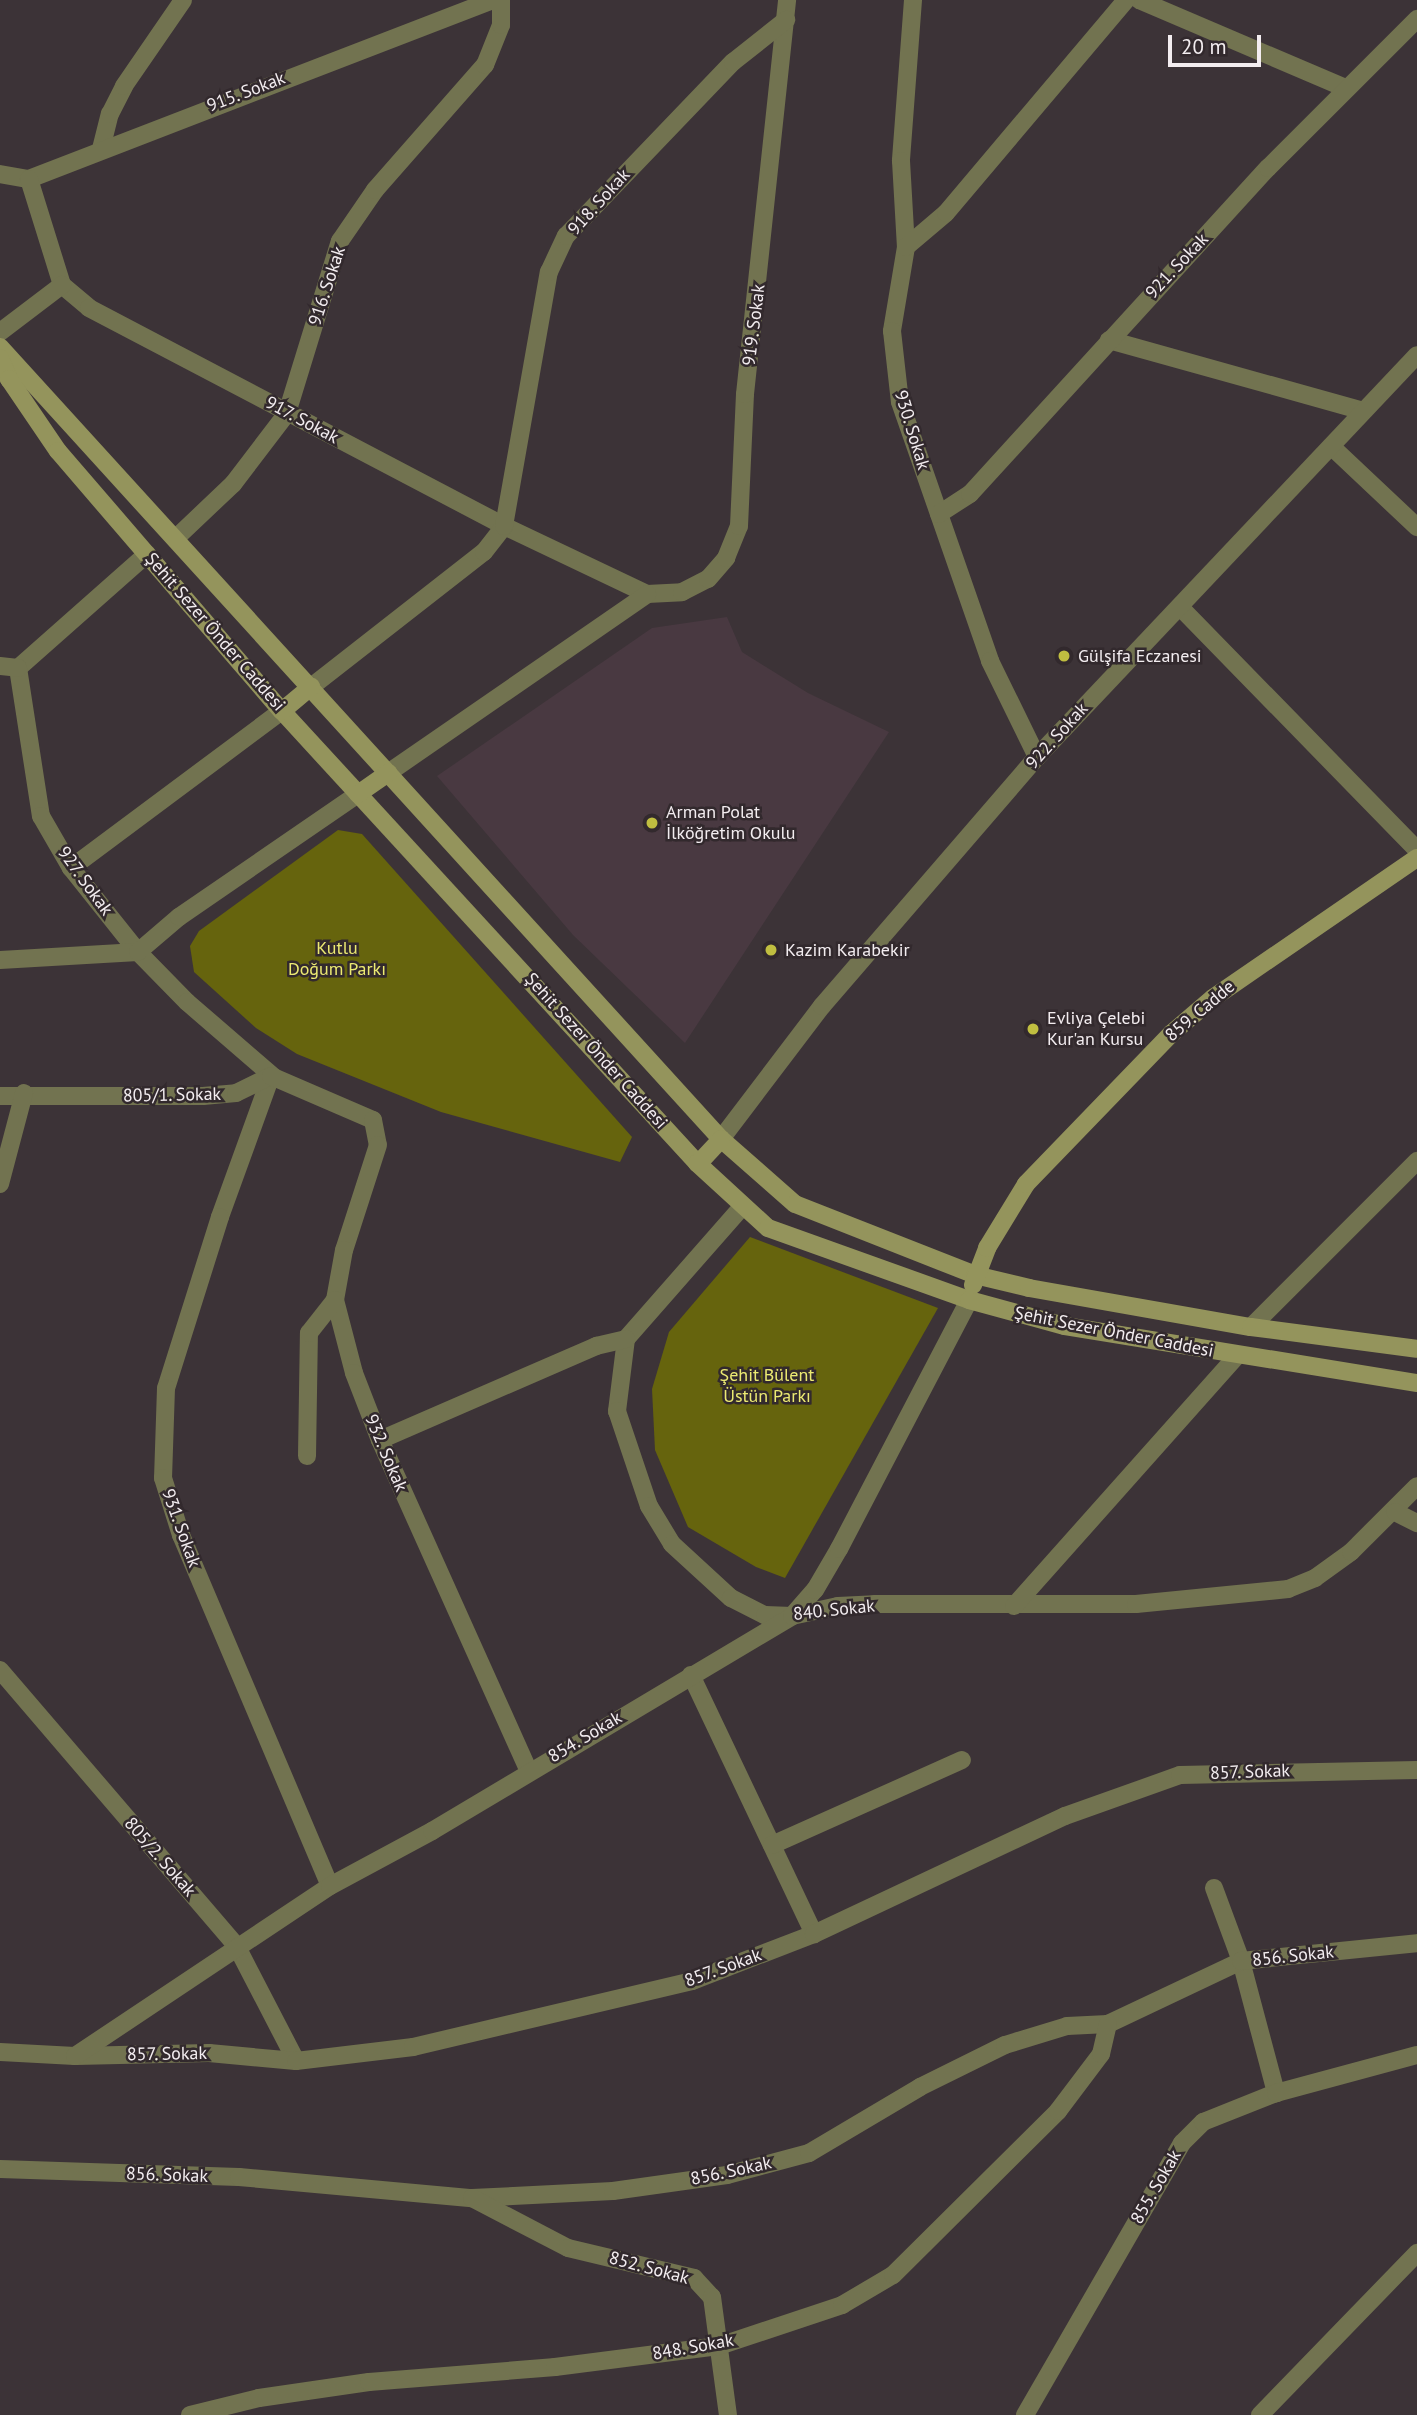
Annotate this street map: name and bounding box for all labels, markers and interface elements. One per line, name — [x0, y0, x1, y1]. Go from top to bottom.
scale bar — [1172, 21, 1265, 65]
text: 20 m — [1181, 33, 1227, 60]
street label: 915. Sokak — [203, 67, 289, 117]
street label: 918. Sokak — [563, 164, 635, 240]
street label: 921. Sokak — [1141, 228, 1213, 304]
street label: 916. Sokak — [304, 243, 350, 329]
street label: 919. Sokak — [738, 282, 770, 368]
street label: 930. Sokak — [889, 387, 935, 473]
street label: 917. Sokak — [261, 391, 343, 449]
street label: Şehit Sezer Önder Caddesi — [140, 549, 290, 715]
place label: Gülşifa Eczanesi — [1078, 645, 1202, 667]
marker: Gülşifa Eczanesi — [1056, 648, 1072, 664]
street label: 922. Sokak — [1021, 698, 1093, 774]
place label: Arman Polat İlköğretim Okulu — [666, 802, 795, 844]
marker: Arman Polat İlköğretim Okulu — [644, 815, 660, 831]
street label: 927. Sokak — [52, 842, 118, 920]
park label: Kutlu Doğum Parkı — [288, 938, 386, 981]
place label: Kazim Karabekir — [785, 939, 910, 961]
marker: Kazim Karabekir — [763, 942, 779, 958]
street label: Şehit Sezer Önder Caddesi — [520, 969, 672, 1133]
street label: 859. Cadde — [1160, 975, 1240, 1047]
place label: Evliya Çelebi Kur'an Kursu — [1047, 1008, 1145, 1050]
marker: Evliya Çelebi Kur'an Kursu — [1025, 1021, 1041, 1037]
street label: 805/1. Sokak — [122, 1083, 222, 1107]
street label: Şehit Sezer Önder Caddesi — [1013, 1302, 1215, 1362]
park label: Şehit Bülent Üstün Parkı — [720, 1365, 814, 1408]
street label: 932. Sokak — [360, 1410, 412, 1496]
street label: 931. Sokak — [157, 1485, 205, 1571]
street label: 840. Sokak — [791, 1595, 877, 1625]
street label: 854. Sokak — [544, 1706, 626, 1768]
street label: 857. Sokak — [1209, 1760, 1291, 1784]
street label: 805/2. Sokak — [119, 1812, 201, 1902]
street label: 856. Sokak — [1250, 1941, 1336, 1971]
street label: 857. Sokak — [681, 1944, 765, 1992]
street label: 857. Sokak — [126, 2042, 208, 2066]
street label: 855. Sokak — [1126, 2145, 1186, 2229]
street label: 856. Sokak — [688, 2152, 774, 2190]
street label: 856. Sokak — [125, 2163, 209, 2187]
street label: 852. Sokak — [606, 2247, 692, 2289]
street label: 848. Sokak — [650, 2329, 736, 2365]

